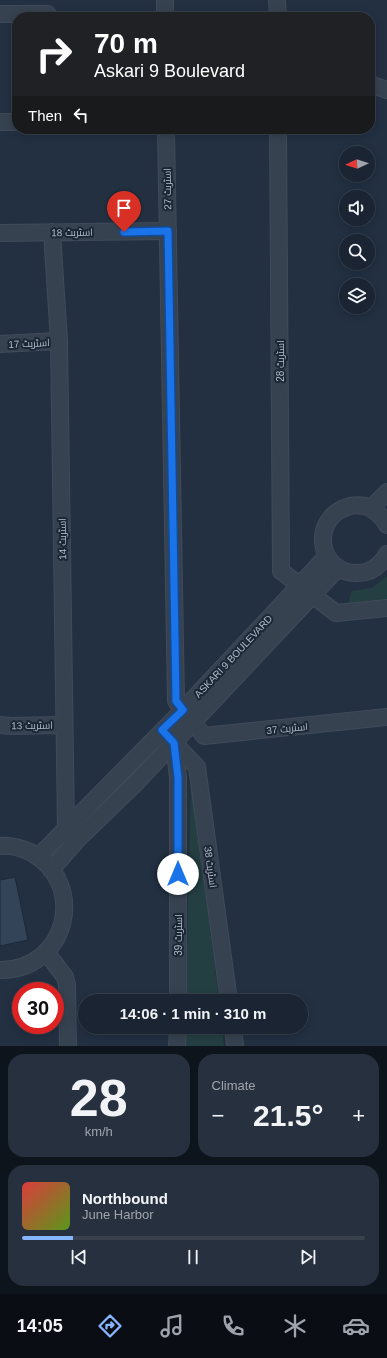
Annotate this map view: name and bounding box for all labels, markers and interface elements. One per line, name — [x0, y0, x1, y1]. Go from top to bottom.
icon: right — [28, 28, 80, 80]
text: 70 m — [94, 28, 158, 59]
text: Askari 9 Boulevard — [94, 61, 245, 81]
icon: left — [70, 104, 92, 126]
text: Then — [28, 107, 62, 124]
north arrow — [339, 146, 375, 182]
map controls — [339, 146, 375, 314]
street label: اسٹریٹ 27 — [162, 168, 173, 210]
button: sound — [339, 190, 375, 226]
pin — [107, 191, 141, 232]
icon: arrive — [113, 197, 135, 219]
street label: اسٹریٹ 18 — [51, 227, 93, 238]
button: search — [339, 234, 375, 270]
button: layers — [339, 278, 375, 314]
street label: اسٹریٹ 17 — [8, 337, 50, 350]
street label: اسٹریٹ 28 — [275, 340, 286, 382]
street label: اسٹریٹ 14 — [57, 518, 68, 560]
street label: ASKARI 9 BOULEVARD — [192, 613, 274, 700]
street label: اسٹریٹ 13 — [11, 720, 53, 731]
street label: اسٹریٹ 37 — [266, 721, 308, 736]
street label: اسٹریٹ 38 — [202, 846, 219, 888]
position arrow — [157, 853, 199, 895]
street label: اسٹریٹ 39 — [173, 914, 184, 956]
speed limit sign: 30 — [12, 982, 64, 1034]
text: 14:06 · 1 min · 310 m — [120, 1005, 266, 1022]
text: 28 — [70, 1069, 128, 1127]
text: Climate — [212, 1078, 256, 1093]
text: 21.5° — [253, 1099, 323, 1132]
text: − — [212, 1103, 224, 1128]
text: + — [352, 1103, 365, 1128]
text: km/h — [85, 1124, 113, 1139]
text: Northbound — [82, 1190, 168, 1207]
text: June Harbor — [82, 1207, 154, 1222]
icon: previous — [68, 1246, 90, 1268]
icon: pause — [182, 1246, 204, 1268]
icon: next — [297, 1246, 319, 1268]
icon: directions — [96, 1312, 124, 1340]
icon: music — [158, 1312, 186, 1340]
icon: phone — [219, 1312, 247, 1340]
icon: climate — [281, 1312, 309, 1340]
icon: car — [342, 1312, 370, 1340]
text: 14:05 — [17, 1316, 63, 1336]

